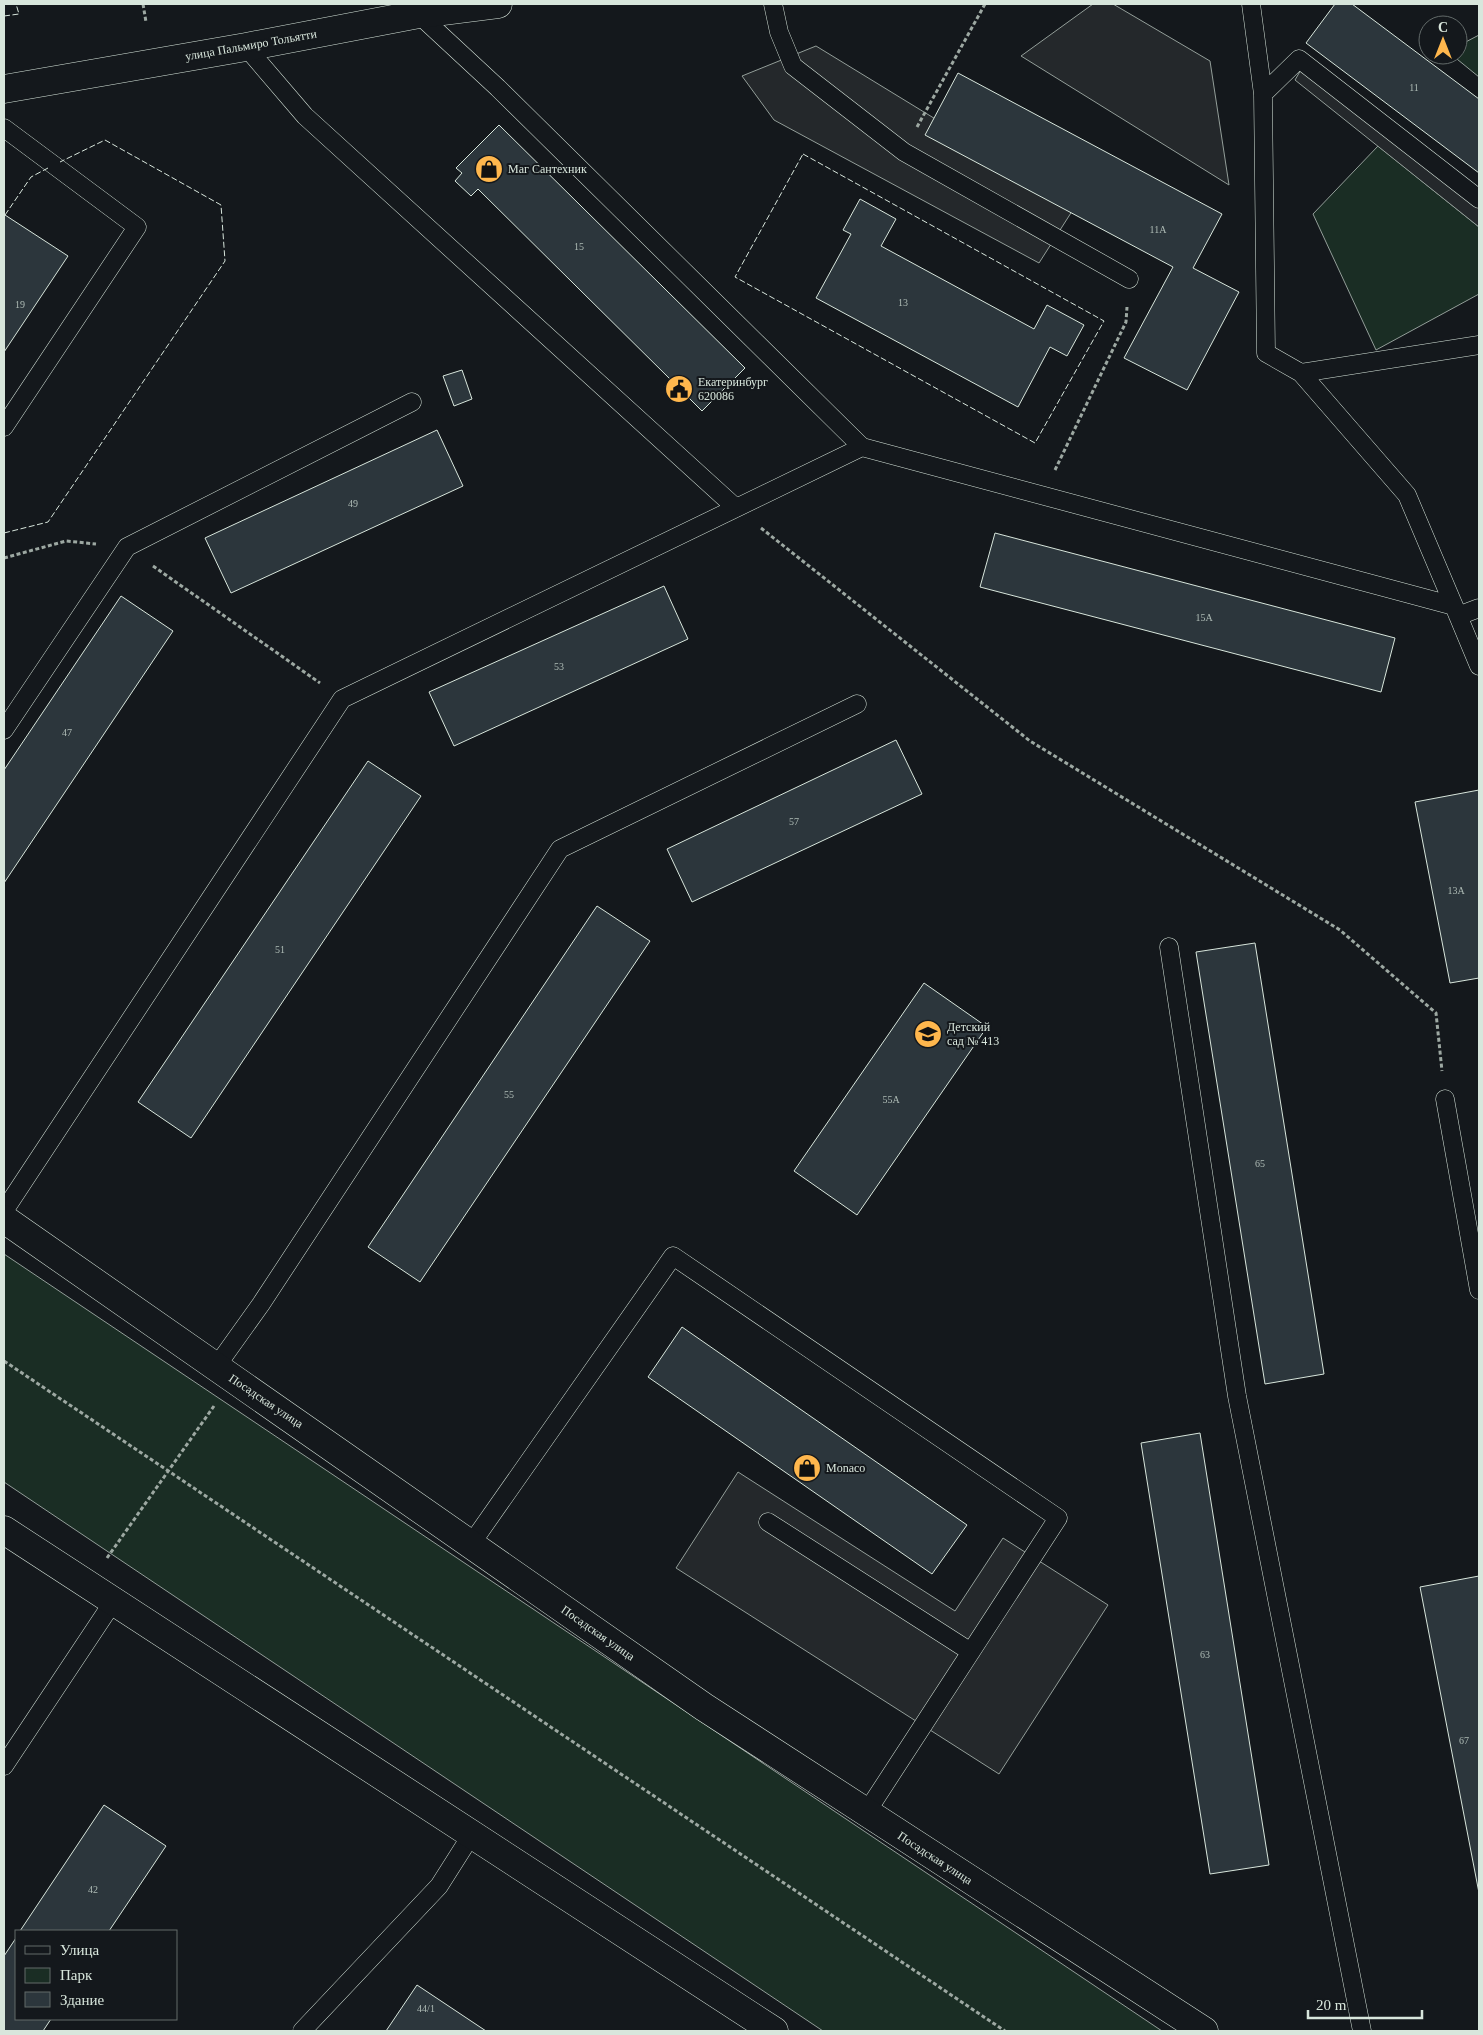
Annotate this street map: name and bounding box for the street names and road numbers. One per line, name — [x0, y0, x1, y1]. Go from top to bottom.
street label: улица Пальмиро Тольятти — [184, 26, 318, 63]
street label: Посадская улица — [226, 1371, 306, 1431]
street label: Посадская улица — [559, 1603, 638, 1664]
street label: Посадская улица — [895, 1829, 976, 1888]

